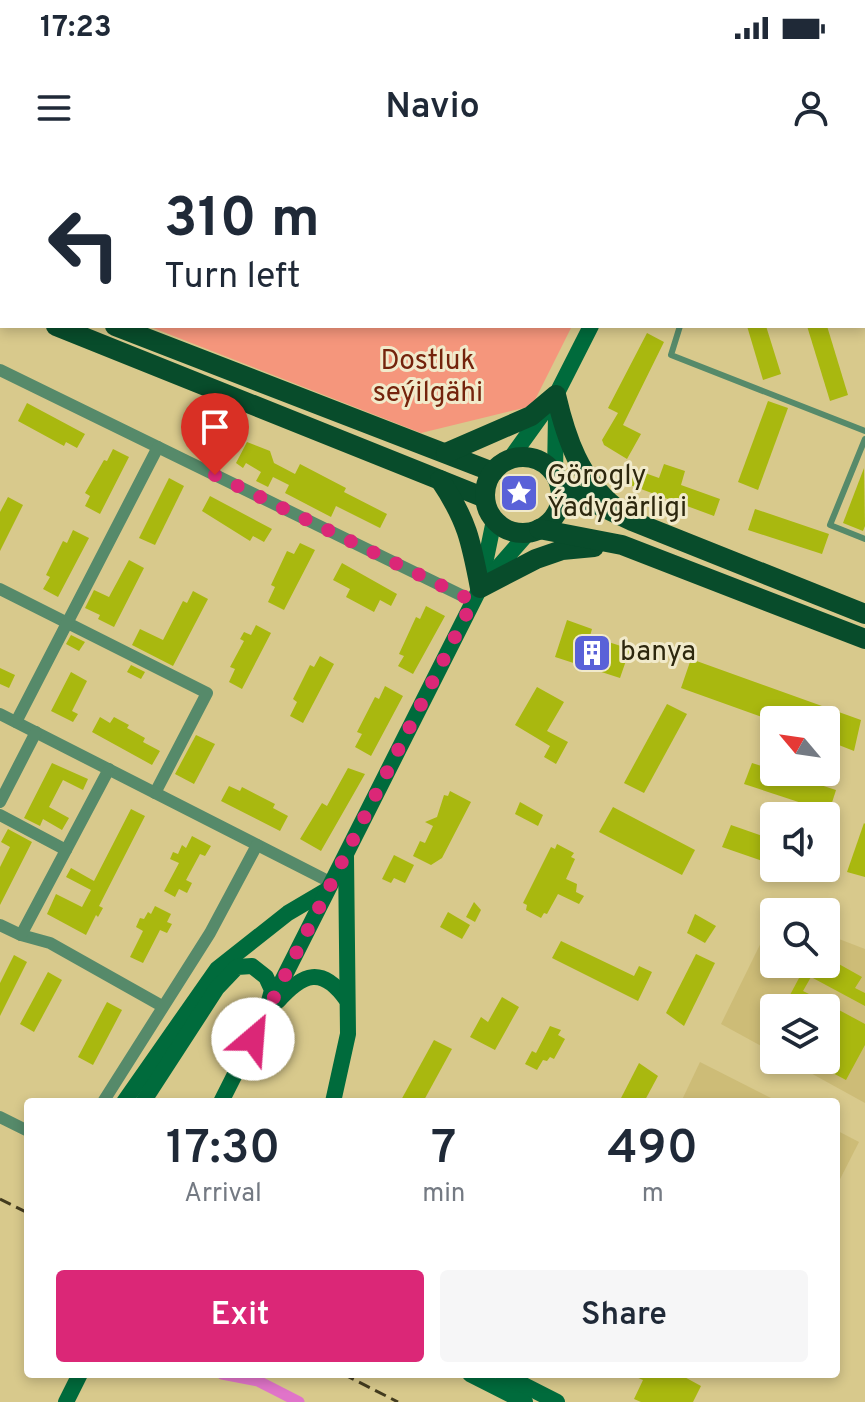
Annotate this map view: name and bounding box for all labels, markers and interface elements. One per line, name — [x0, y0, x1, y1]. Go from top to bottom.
text: 17:23 — [40, 10, 112, 47]
text: Navio — [385, 85, 480, 131]
icon: menu — [32, 86, 76, 130]
icon: person — [789, 86, 833, 130]
text: 310 m — [164, 186, 320, 256]
icon: left — [32, 192, 136, 296]
text: Turn left — [164, 255, 301, 301]
park label: Dostluk seýilgähi — [373, 344, 483, 412]
pin — [181, 393, 249, 475]
icon: arrive — [193, 405, 237, 449]
place label: Görogly Ýadygärligi — [547, 459, 687, 527]
place icon: Görogly Ýadygärligi — [498, 472, 540, 514]
building icon: banya — [571, 632, 613, 674]
place label: banya — [620, 635, 696, 671]
north arrow — [760, 706, 840, 786]
map controls — [760, 706, 840, 1074]
button: sound — [760, 802, 840, 882]
button: search — [760, 898, 840, 978]
button: layers — [760, 994, 840, 1074]
position arrow — [211, 997, 295, 1081]
text: 17:30 — [166, 1120, 280, 1180]
text: 7 — [431, 1120, 457, 1180]
text: 490 — [607, 1120, 698, 1180]
text: Arrival — [184, 1178, 262, 1211]
text: min — [422, 1178, 465, 1211]
text: m — [642, 1178, 664, 1211]
button: Exit — [56, 1270, 424, 1362]
button: Share — [440, 1270, 808, 1362]

